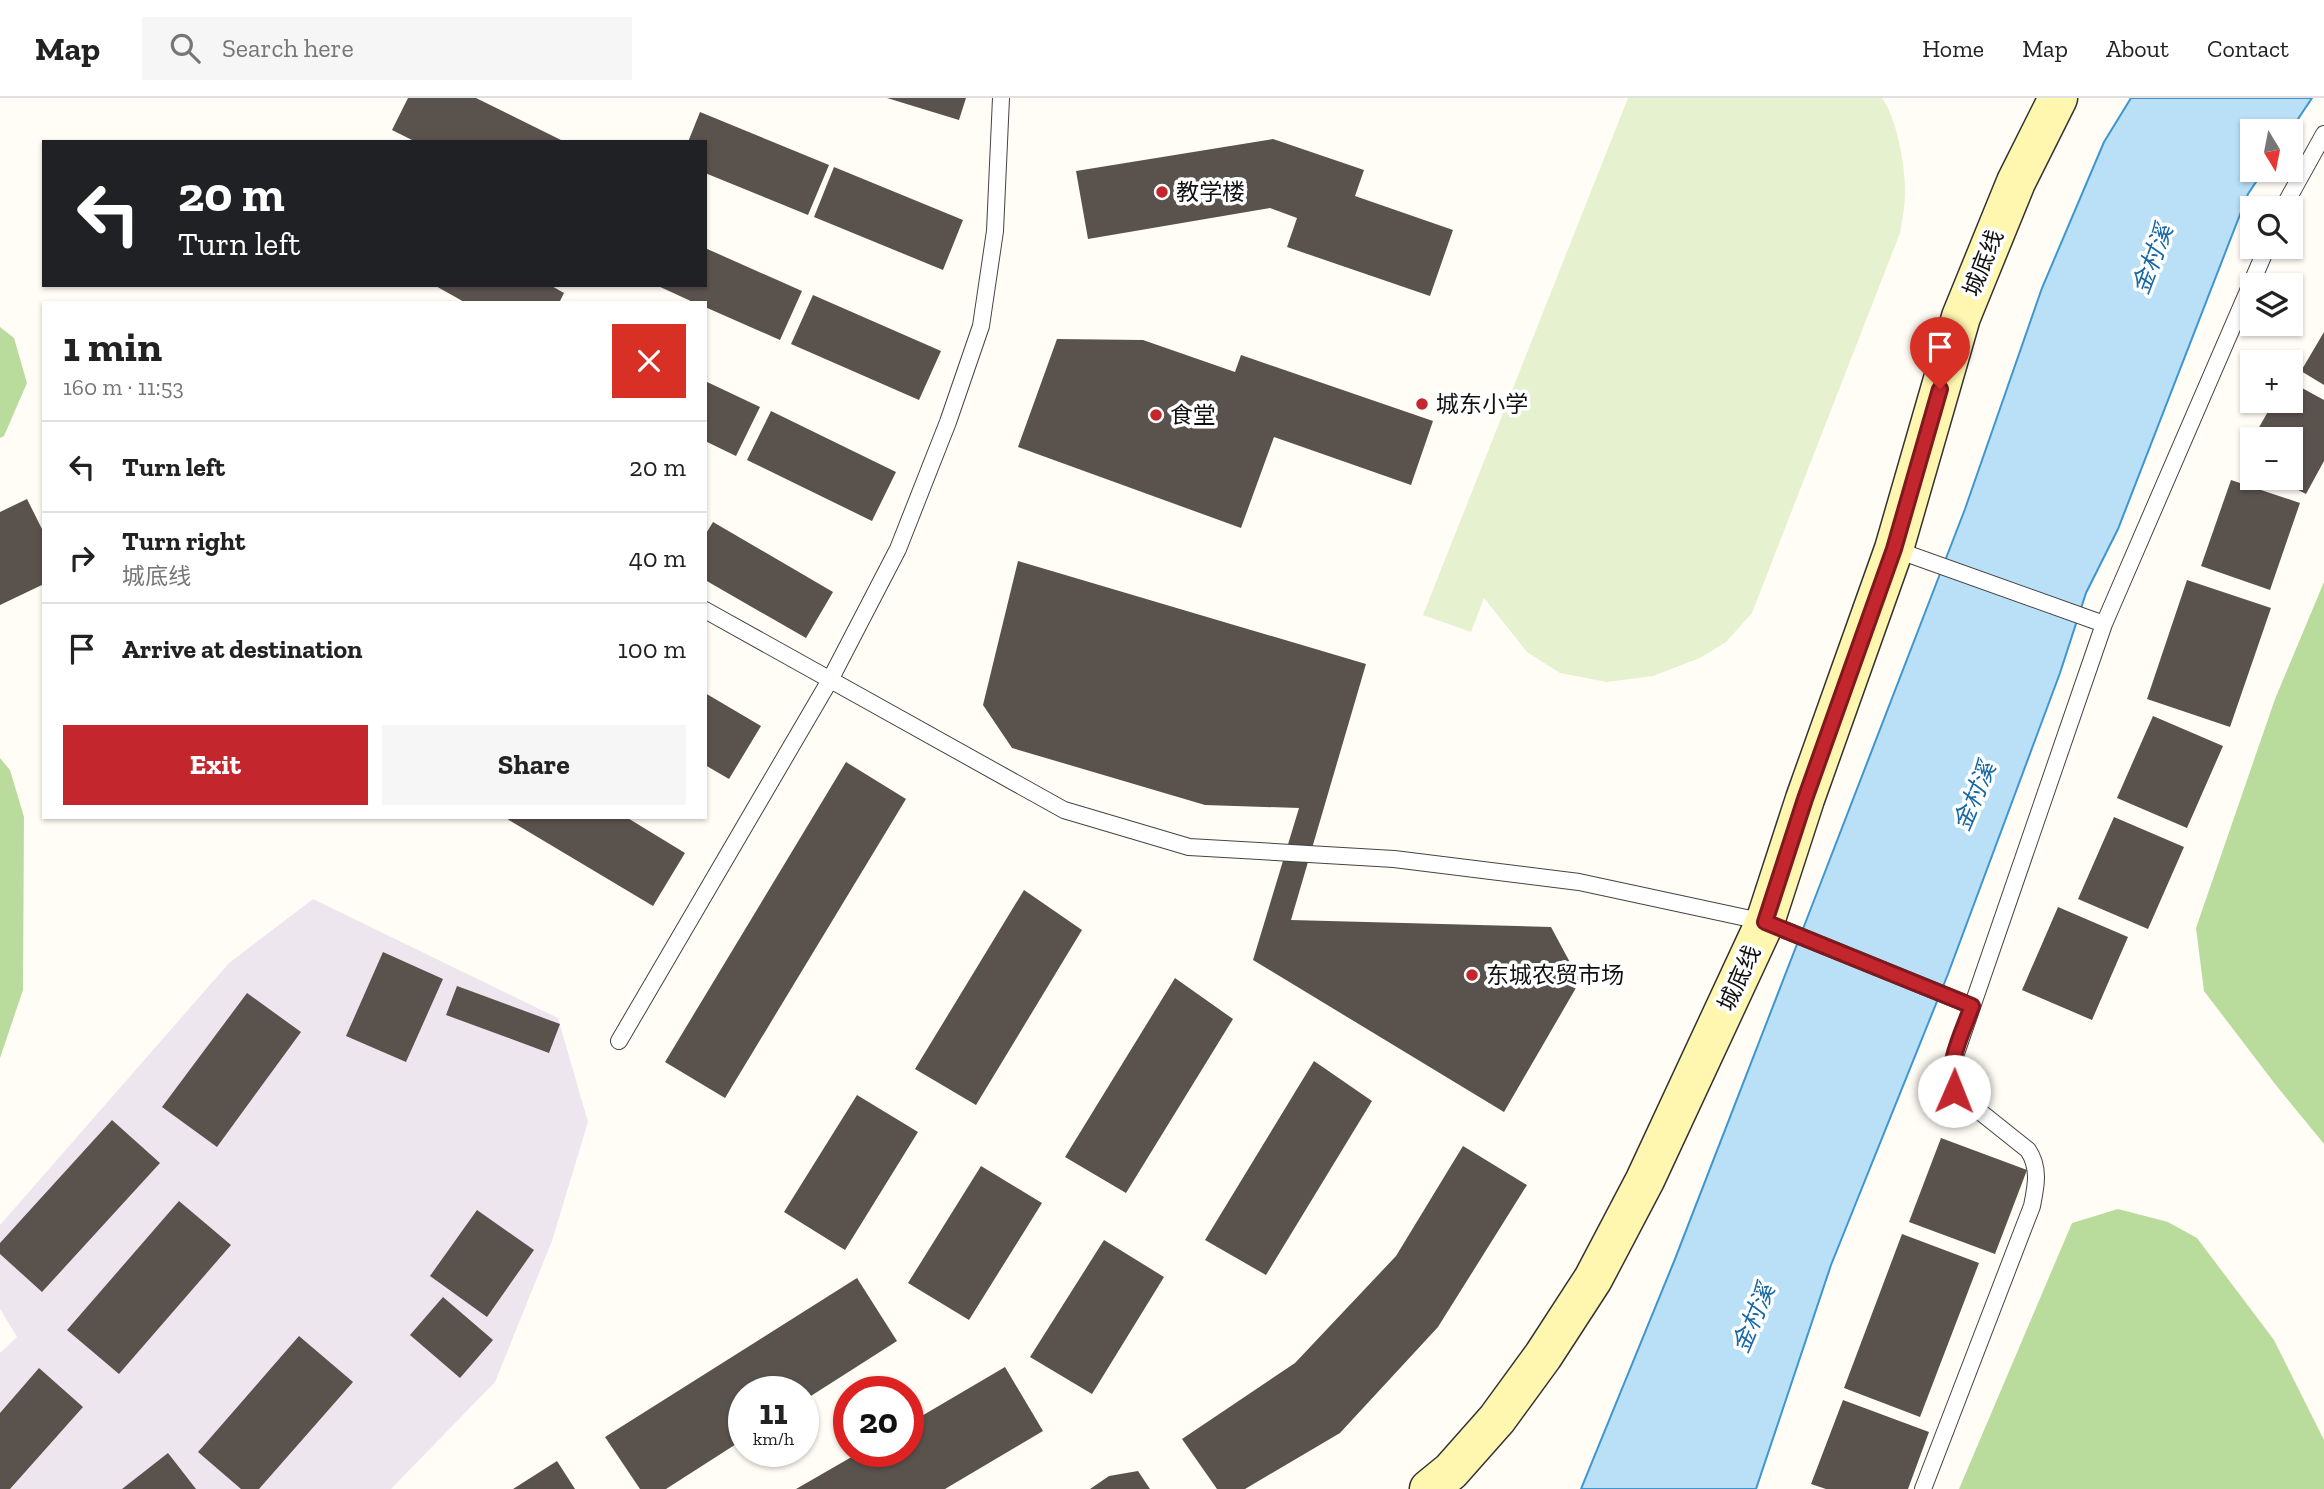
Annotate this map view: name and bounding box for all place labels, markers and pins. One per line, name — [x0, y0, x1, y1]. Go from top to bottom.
place label: 教学楼 — [1176, 178, 1245, 206]
marker: 教学楼 — [1154, 184, 1170, 200]
pin — [1910, 317, 1970, 389]
place label: 城东小学 — [1436, 390, 1528, 418]
marker: 城东小学 — [1414, 396, 1430, 412]
place label: 食堂 — [1170, 401, 1216, 429]
marker: 食堂 — [1148, 407, 1164, 423]
place label: 东城农贸市场 — [1486, 961, 1624, 989]
marker: 东城农贸市场 — [1464, 967, 1480, 983]

